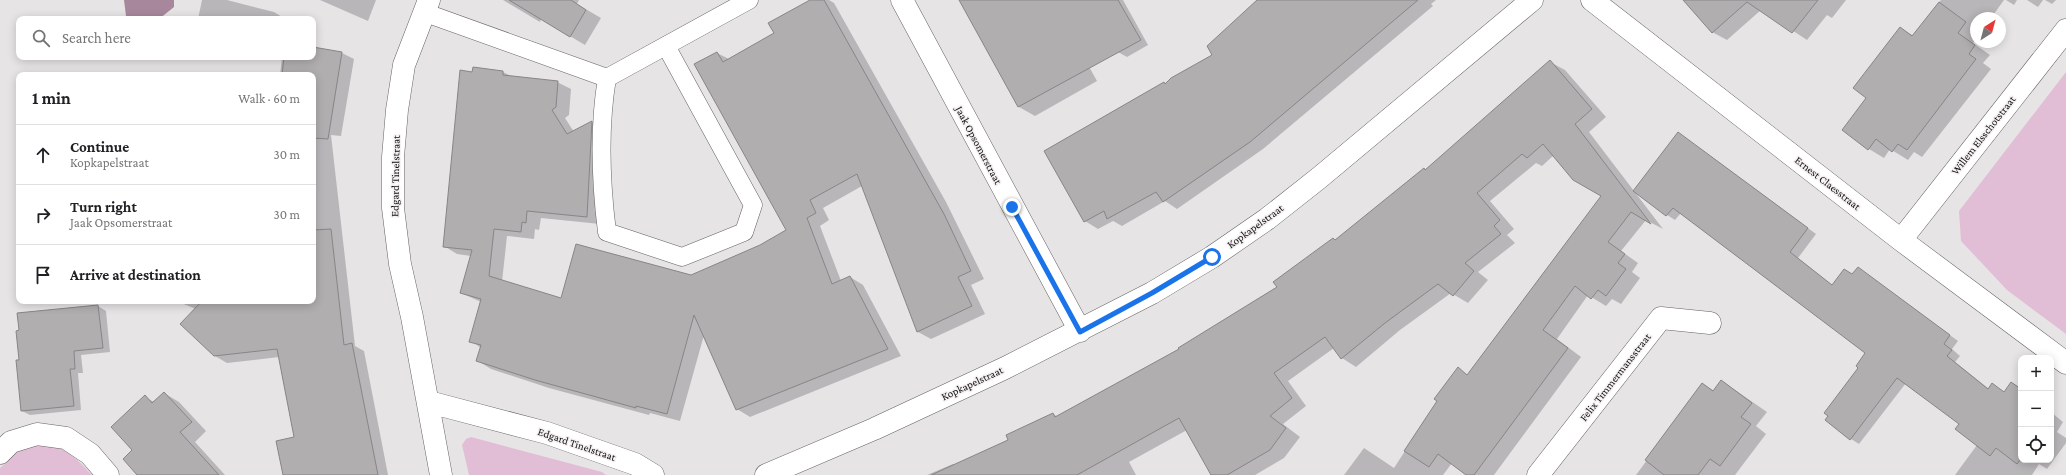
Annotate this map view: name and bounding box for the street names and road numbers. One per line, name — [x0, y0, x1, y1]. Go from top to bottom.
street label: Willem Elsschotstraat — [1948, 93, 2018, 177]
street label: Jaak Opsomerstraat — [952, 103, 1005, 187]
street label: Edgard Tinelstraat — [388, 135, 403, 217]
street label: Ernest Claesstraat — [1793, 154, 1863, 212]
street label: Kopkapelstraat — [1224, 201, 1286, 251]
street label: Felix Timmermansstraat — [1577, 330, 1653, 423]
street label: Kopkapelstraat — [939, 363, 1005, 403]
street label: Edgard Tinelstraat — [536, 425, 618, 464]

